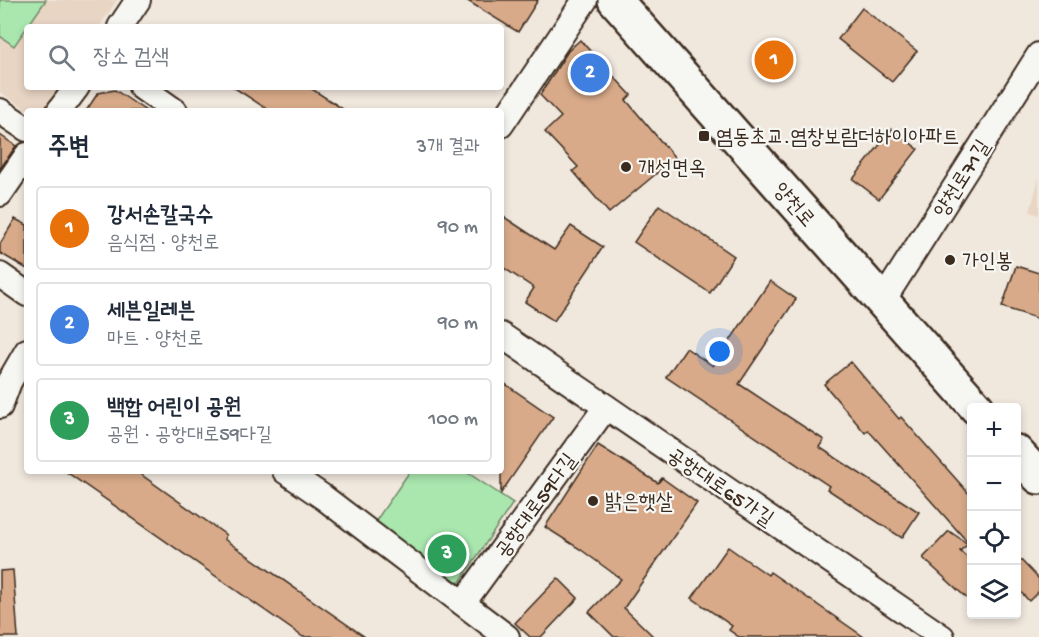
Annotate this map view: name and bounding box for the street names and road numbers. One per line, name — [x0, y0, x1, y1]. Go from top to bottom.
street label: 양천로71길 — [930, 136, 998, 223]
street label: 양천로 — [766, 179, 818, 234]
street label: 공항대로65가길 — [661, 444, 777, 534]
street label: 공항대로59다길 — [492, 450, 584, 564]

